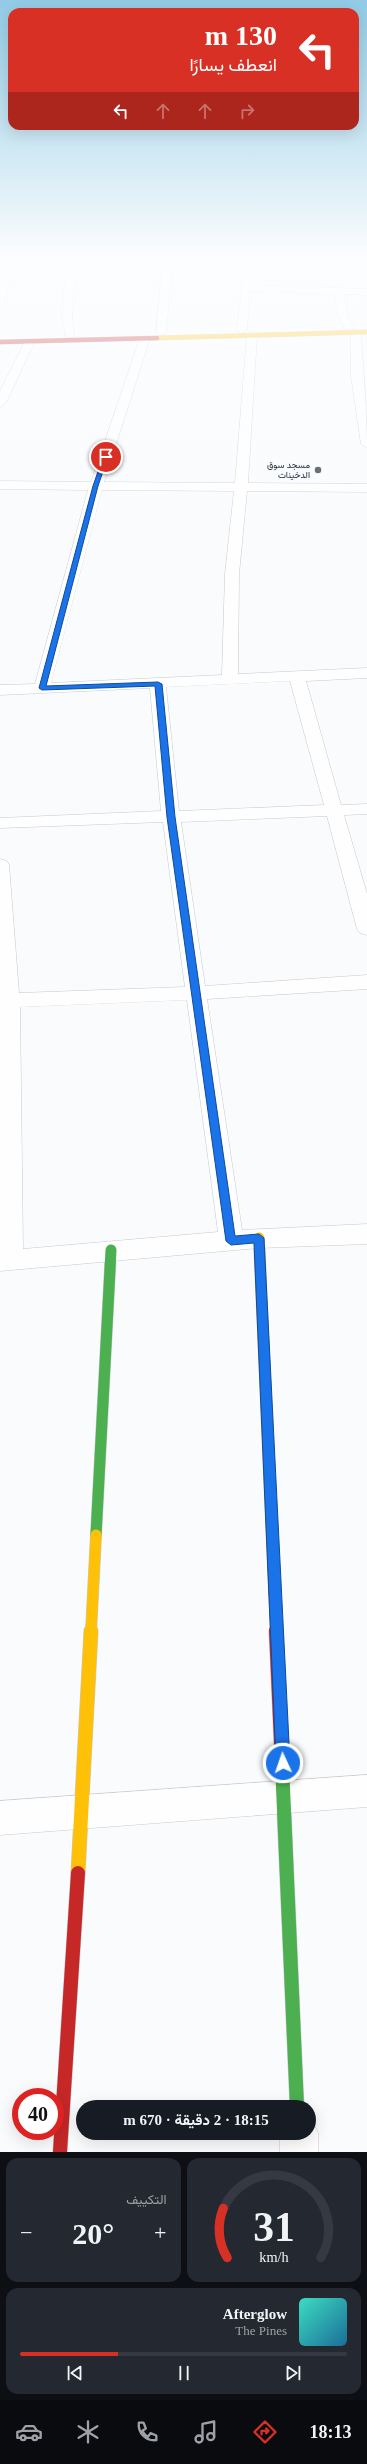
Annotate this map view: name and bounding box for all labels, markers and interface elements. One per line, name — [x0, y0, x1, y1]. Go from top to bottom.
text: 130 m — [205, 20, 277, 51]
icon: left — [291, 24, 343, 76]
text: انعطف يسارًا — [189, 55, 277, 75]
icon: left — [110, 100, 132, 122]
icon: ahead — [152, 100, 174, 122]
icon: ahead — [194, 100, 216, 122]
icon: right — [236, 100, 258, 122]
pin — [89, 440, 123, 474]
icon: arrive — [95, 446, 117, 468]
place label: مسجد سوق الدخينات — [267, 460, 310, 480]
marker: مسجد سوق الدخينات — [313, 465, 323, 475]
position arrow — [262, 1742, 304, 1784]
speed limit sign: 40 — [12, 2088, 64, 2140]
text: 18:15 · 2 دقيقة · 670 m — [123, 2112, 269, 2128]
text: التكييف — [126, 2192, 167, 2207]
text: 31 — [253, 2204, 295, 2250]
text: 20° — [72, 2217, 114, 2250]
text: − — [20, 2220, 32, 2245]
text: + — [154, 2220, 167, 2245]
text: km/h — [259, 2249, 288, 2265]
text: Afterglow — [223, 2306, 287, 2322]
text: The Pines — [235, 2323, 287, 2338]
icon: previous — [64, 2362, 86, 2384]
icon: pause — [173, 2362, 195, 2384]
icon: next — [282, 2362, 304, 2384]
icon: car — [15, 2418, 43, 2446]
icon: climate — [74, 2418, 102, 2446]
icon: phone — [133, 2418, 161, 2446]
icon: music — [192, 2418, 220, 2446]
icon: directions — [251, 2418, 279, 2446]
text: 18:13 — [310, 2422, 352, 2442]

